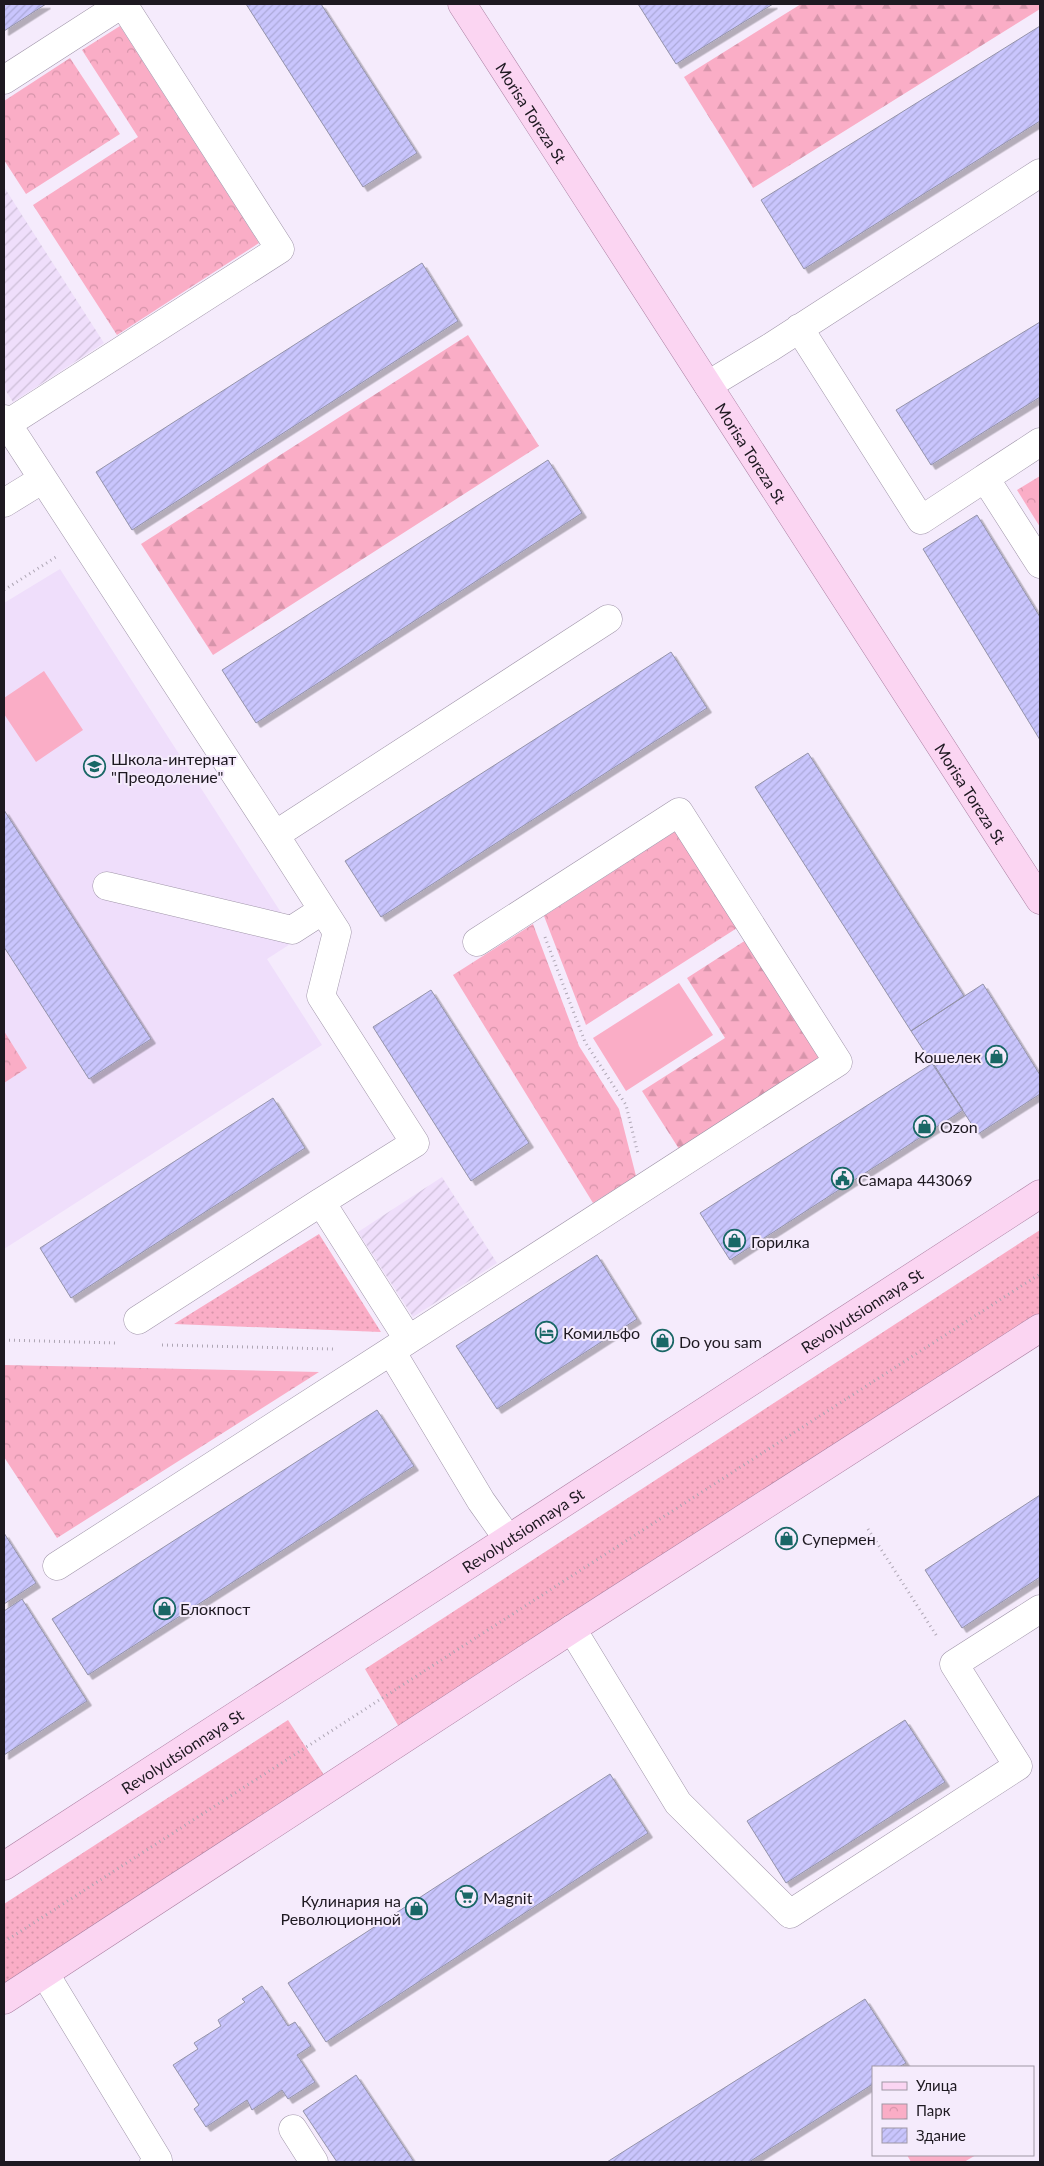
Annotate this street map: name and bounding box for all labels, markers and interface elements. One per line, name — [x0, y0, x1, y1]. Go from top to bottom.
street label: Morisa Toreza St — [493, 59, 571, 166]
street label: Morisa Toreza St — [712, 399, 791, 507]
street label: Morisa Toreza St — [932, 739, 1011, 847]
place label: Школа-интернат "Преодоление" — [111, 749, 236, 786]
school or university icon: Школа-интернат "Преодоление" — [83, 755, 107, 779]
shop icon: Кошелек — [985, 1044, 1009, 1068]
place label: Кошелек — [914, 1047, 982, 1066]
shop icon: Ozon — [912, 1114, 936, 1138]
place label: Ozon — [940, 1117, 978, 1136]
public building icon: Самара 443069 — [830, 1167, 854, 1191]
place label: Самара 443069 — [858, 1170, 973, 1189]
shop icon: Горилка — [723, 1229, 747, 1253]
place label: Горилка — [751, 1232, 810, 1251]
street label: Revolyutsionnaya St — [797, 1263, 926, 1356]
hotel icon: Комильфо — [535, 1320, 559, 1344]
place label: Комильфо — [563, 1323, 640, 1342]
shop icon: Do you sam — [651, 1329, 675, 1353]
place label: Do you sam — [679, 1332, 762, 1351]
street label: Revolyutsionnaya St — [458, 1483, 587, 1576]
shop icon: Супермен — [774, 1526, 798, 1550]
place label: Супермен — [802, 1529, 876, 1548]
shop icon: Блокпост — [152, 1596, 176, 1620]
place label: Блокпост — [180, 1599, 250, 1618]
street label: Revolyutsionnaya St — [117, 1704, 247, 1797]
supermarket icon: Magnit — [455, 1885, 479, 1909]
place label: Magnit — [483, 1888, 533, 1907]
place label: Кулинария на Революционной — [280, 1891, 401, 1928]
shop icon: Кулинария на Революционной — [405, 1897, 429, 1921]
legend — [872, 2066, 1034, 2156]
text: Улица — [916, 2076, 957, 2094]
text: Парк — [916, 2101, 951, 2119]
text: Здание — [916, 2126, 966, 2144]

